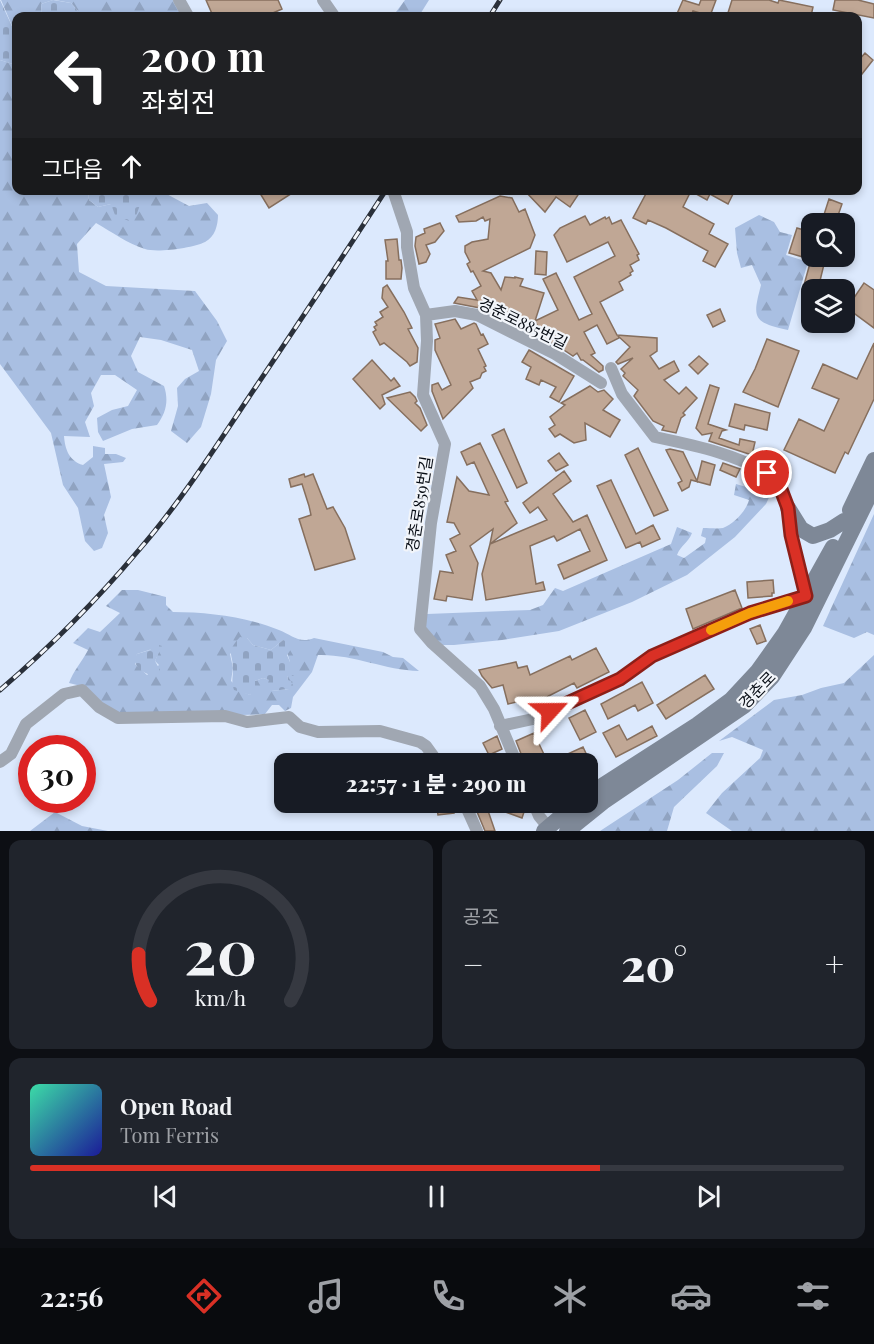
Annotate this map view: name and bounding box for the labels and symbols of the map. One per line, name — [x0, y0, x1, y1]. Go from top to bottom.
street label: 경춘로885번길 — [475, 292, 571, 353]
pin — [741, 447, 792, 498]
street label: 경춘로859번길 — [401, 455, 436, 553]
street label: 경춘로 — [734, 666, 780, 713]
position arrow — [518, 679, 582, 743]
speed limit sign: 30 — [18, 735, 96, 813]

